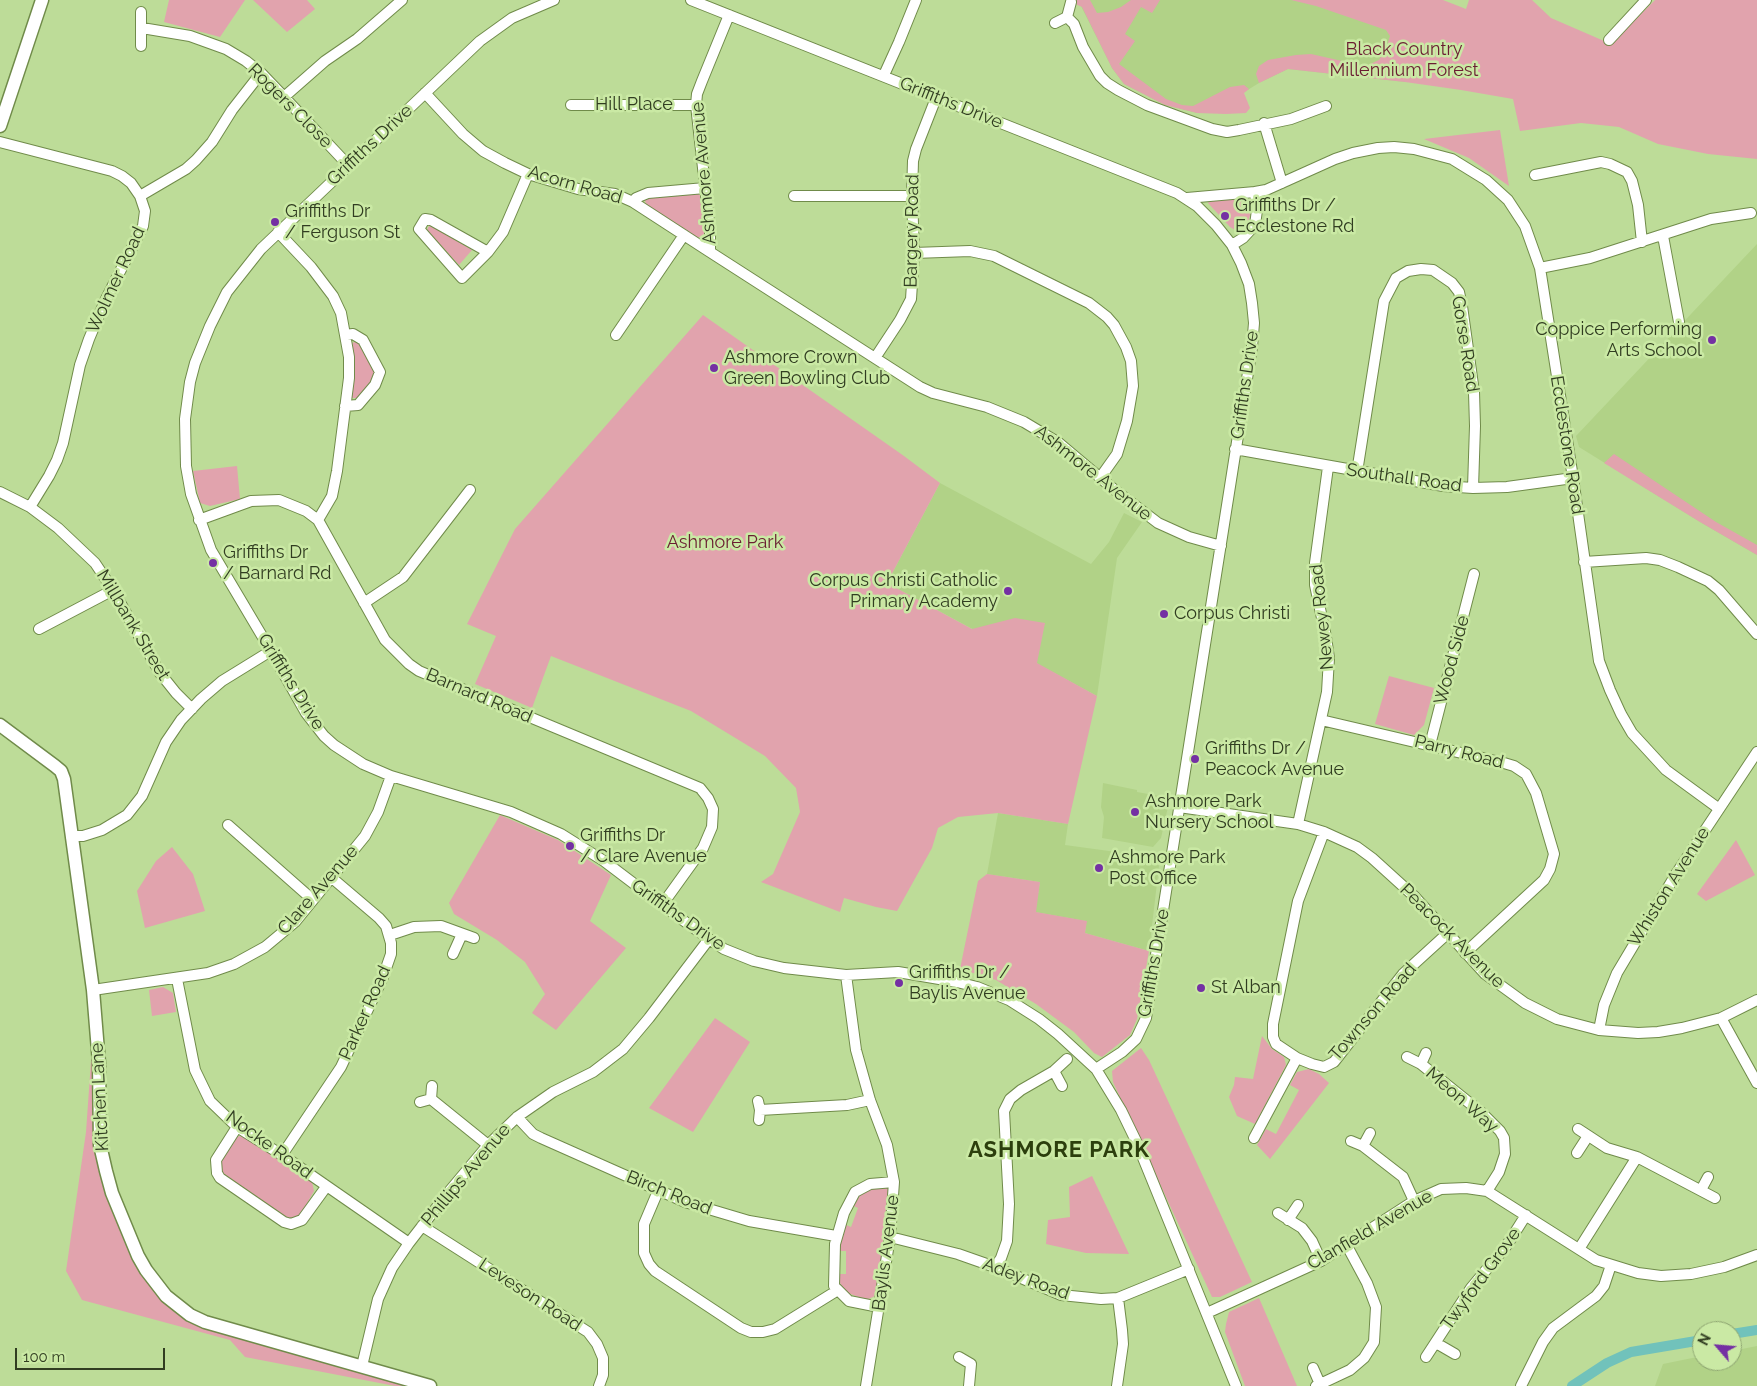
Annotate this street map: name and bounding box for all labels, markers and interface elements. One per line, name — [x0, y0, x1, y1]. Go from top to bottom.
park label: Black Country Millennium Forest — [1330, 39, 1478, 82]
street label: Rogers Close — [243, 59, 337, 153]
street label: Griffiths Drive — [896, 73, 1006, 133]
street label: Hill Place — [595, 94, 673, 116]
street label: Griffiths Drive — [323, 100, 417, 190]
street label: Ashmore Avenue — [687, 101, 721, 245]
street label: Acorn Road — [525, 161, 625, 209]
street label: Bargery Road — [900, 174, 924, 288]
place label: Griffiths Dr / Ecclestone Rd — [1235, 195, 1354, 238]
place label: Griffiths Dr / Ferguson St — [285, 201, 400, 243]
marker: Griffiths Dr / Ecclestone Rd — [1219, 210, 1231, 222]
marker: Griffiths Dr / Ferguson St — [269, 216, 281, 228]
street label: Wolmer Road — [82, 224, 150, 336]
street label: Gorse Road — [1447, 294, 1483, 394]
place label: Coppice Performing Arts School — [1535, 319, 1702, 362]
street label: Griffiths Drive — [1227, 329, 1263, 441]
marker: Coppice Performing Arts School — [1706, 334, 1718, 346]
place label: Ashmore Crown Green Bowling Club — [724, 347, 890, 389]
marker: Ashmore Crown Green Bowling Club — [708, 362, 720, 374]
street label: Ecclestone Road — [1545, 374, 1589, 516]
street label: Ashmore Avenue — [1030, 421, 1156, 525]
street label: Southall Road — [1345, 459, 1463, 497]
park label: Ashmore Park — [667, 532, 783, 554]
place label: Griffiths Dr / Barnard Rd — [223, 542, 331, 584]
marker: Griffiths Dr / Barnard Rd — [207, 557, 219, 569]
street label: Newey Road — [1306, 563, 1338, 671]
street label: Millbank Street — [92, 566, 174, 684]
place label: Corpus Christi Catholic Primary Academy — [809, 570, 998, 612]
marker: Corpus Christi Catholic Primary Academy — [1002, 585, 1014, 597]
place label: Corpus Christi — [1174, 603, 1290, 625]
marker: Corpus Christi — [1158, 608, 1170, 620]
street label: Wood Side — [1430, 613, 1474, 707]
street label: Griffiths Drive — [253, 630, 329, 734]
street label: Barnard Road — [423, 664, 535, 728]
street label: Parry Road — [1412, 731, 1506, 773]
place label: Griffiths Dr / Peacock Avenue — [1205, 738, 1344, 781]
marker: Griffiths Dr / Peacock Avenue — [1189, 753, 1201, 765]
place label: Ashmore Park Nursery School — [1145, 791, 1273, 834]
marker: Ashmore Park Nursery School — [1129, 806, 1141, 818]
street label: Whiston Avenue — [1624, 823, 1714, 951]
place label: Griffiths Dr / Clare Avenue — [580, 825, 707, 868]
marker: Griffiths Dr / Clare Avenue — [564, 840, 576, 852]
street label: Clare Avenue — [273, 841, 363, 939]
place label: Ashmore Park Post Office — [1109, 847, 1225, 890]
marker: Ashmore Park Post Office — [1093, 862, 1105, 874]
street label: Griffiths Drive — [627, 875, 729, 955]
street label: Peacock Avenue — [1395, 879, 1509, 993]
street label: Griffiths Drive — [1134, 907, 1174, 1019]
street label: Townson Road — [1325, 959, 1421, 1065]
place label: Griffiths Dr / Baylis Avenue — [909, 962, 1026, 1004]
street label: Parker Road — [335, 963, 395, 1063]
marker: Griffiths Dr / Baylis Avenue — [893, 977, 905, 989]
place label: St Alban — [1211, 977, 1281, 999]
marker: St Alban — [1195, 982, 1207, 994]
street label: Kitchen Lane — [86, 1042, 114, 1152]
street label: Meon Way — [1421, 1063, 1503, 1137]
street label: Nocke Road — [222, 1106, 316, 1184]
street label: Phillips Avenue — [417, 1119, 515, 1231]
district label: ASHMORE PARK — [967, 1137, 1151, 1163]
street label: Birch Road — [623, 1166, 715, 1220]
street label: Clanfield Avenue — [1304, 1185, 1436, 1275]
street label: Baylis Avenue — [868, 1194, 904, 1312]
street label: Twyford Grove — [1437, 1224, 1525, 1334]
street label: Adey Road — [980, 1253, 1072, 1305]
street label: Leveson Road — [475, 1254, 585, 1336]
north arrow — [1692, 1321, 1742, 1371]
text: N — [1695, 1331, 1714, 1348]
scale bar — [18, 1338, 168, 1370]
text: 100 m — [23, 1348, 65, 1366]

